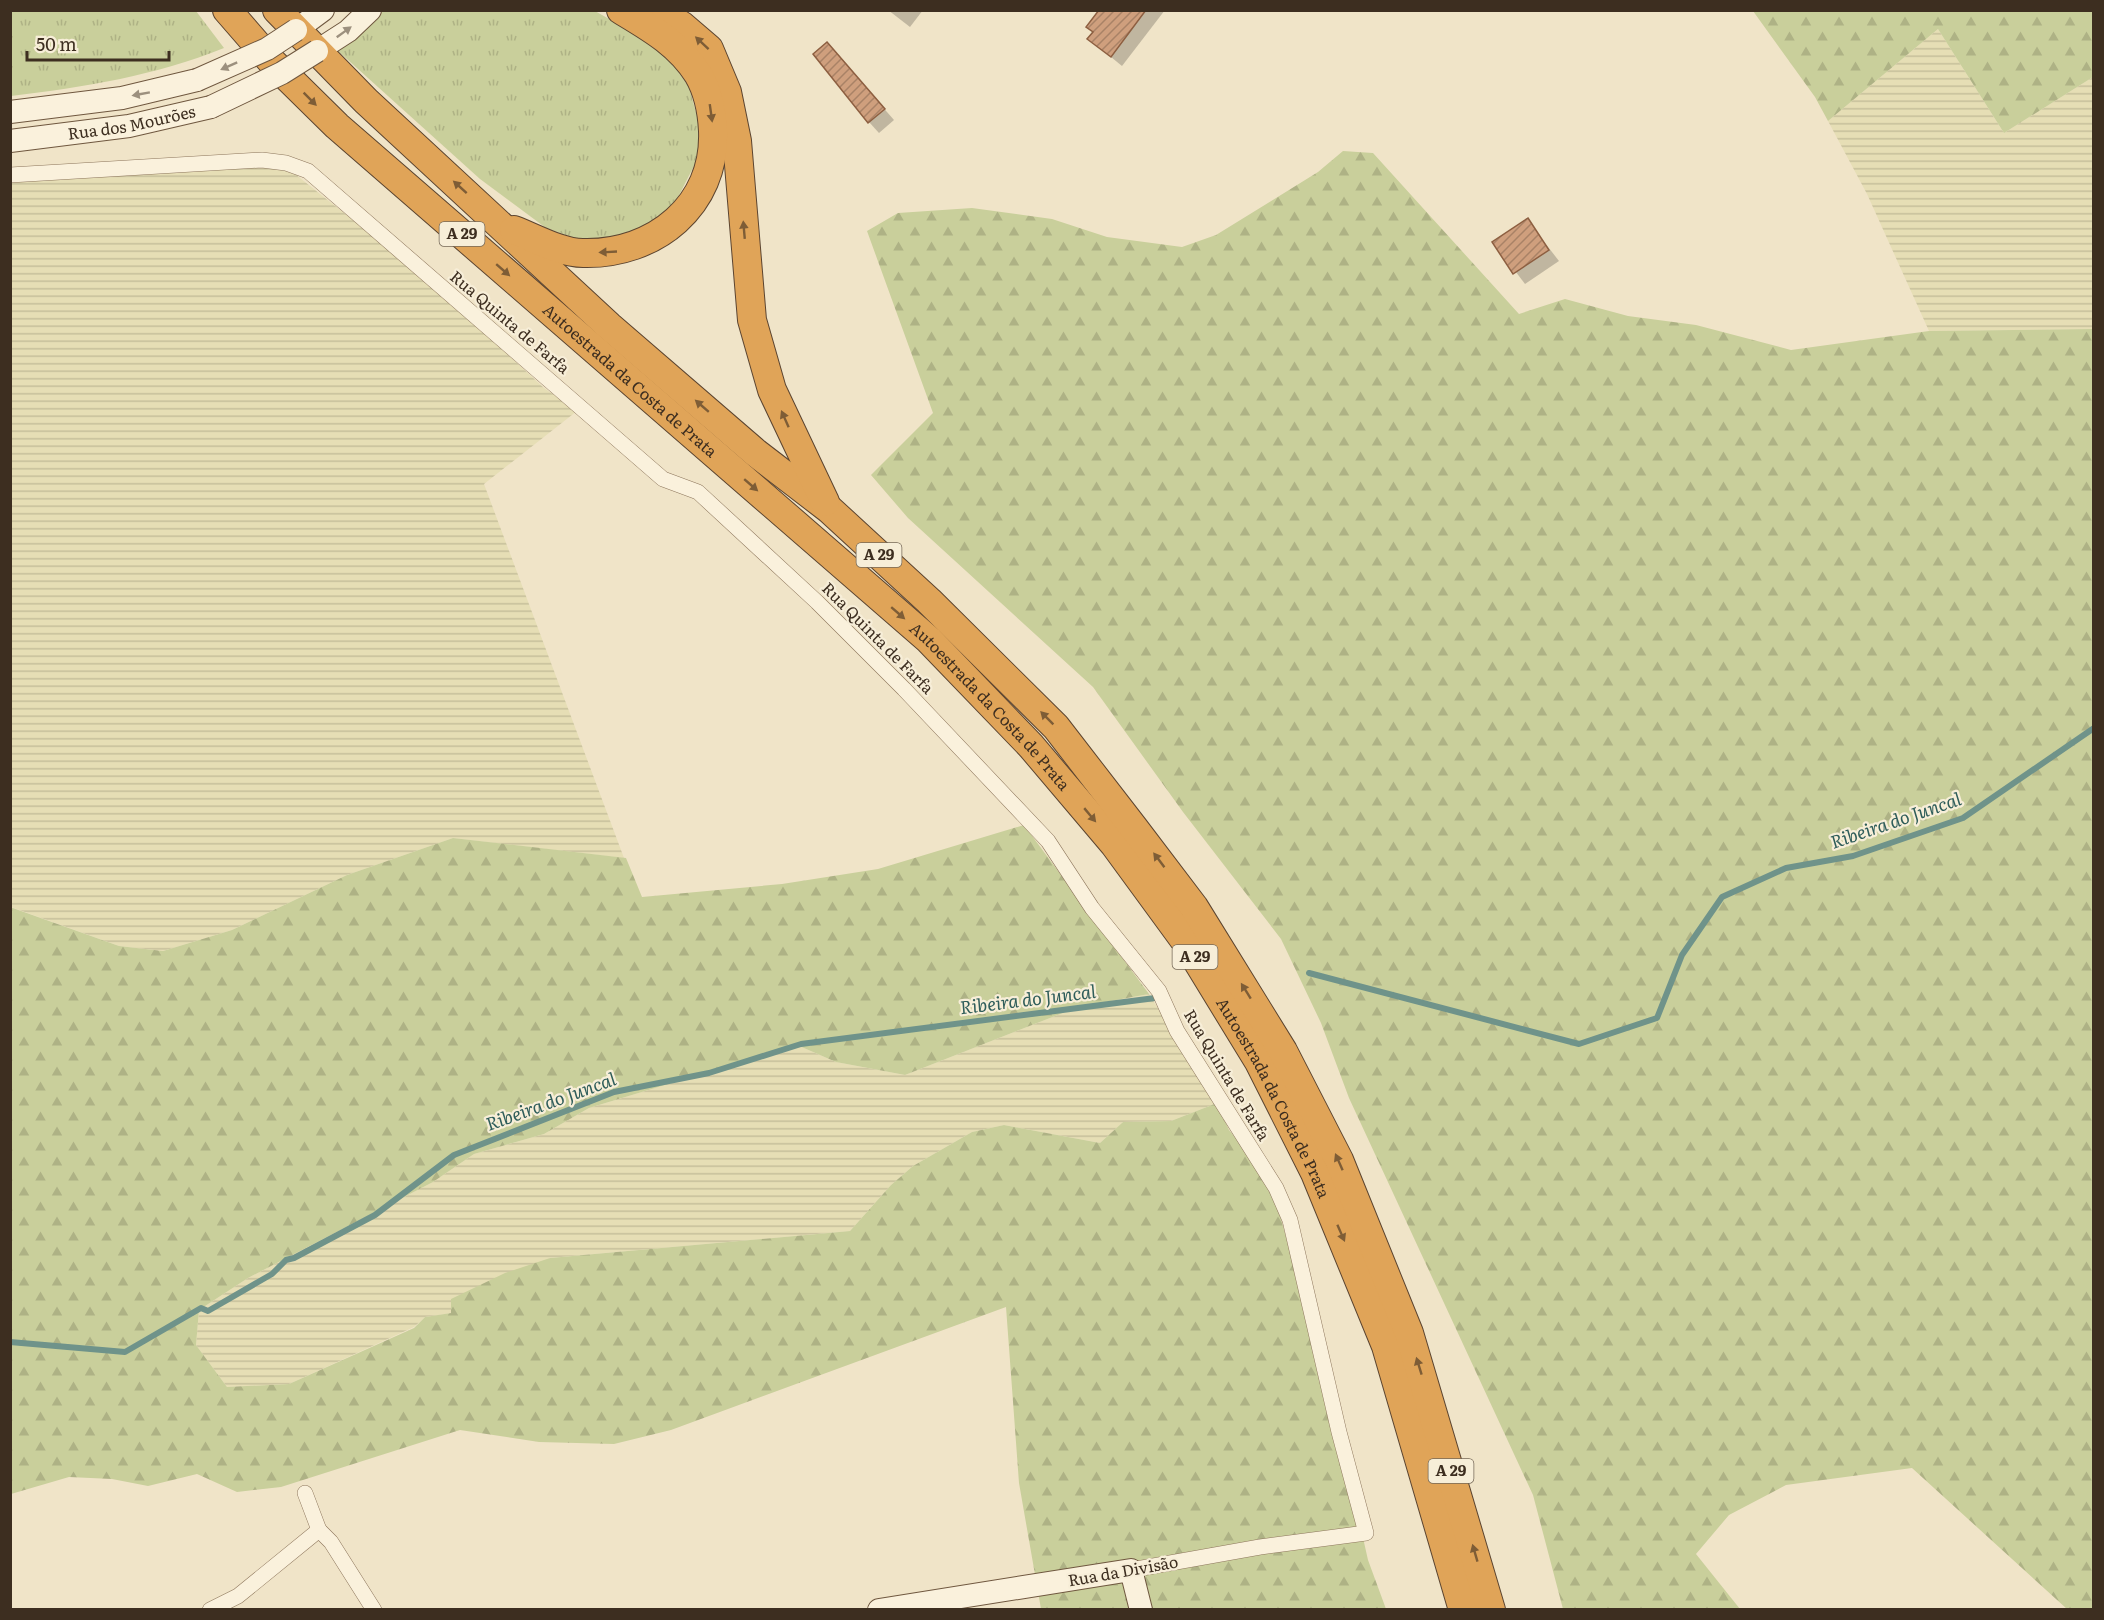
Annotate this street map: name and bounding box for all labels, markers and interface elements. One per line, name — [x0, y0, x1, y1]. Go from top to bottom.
scale bar — [27, 24, 170, 62]
one-way arrow — [336, 26, 352, 38]
text: 50 m — [36, 30, 77, 57]
one-way arrow — [694, 36, 709, 50]
one-way arrow — [220, 62, 237, 71]
one-way arrow — [131, 90, 150, 99]
one-way arrow — [303, 92, 317, 107]
street label: Rua dos Mourões — [66, 98, 197, 145]
one-way arrow — [706, 104, 715, 123]
one-way arrow — [453, 180, 468, 194]
one-way arrow — [739, 221, 749, 240]
road number: A 29 — [440, 222, 484, 246]
one-way arrow — [599, 247, 618, 256]
one-way arrow — [495, 263, 510, 276]
street label: Rua Quinta de Farfa — [446, 264, 576, 379]
street label: Autoestrada da Costa de Prata — [538, 297, 723, 462]
one-way arrow — [694, 400, 710, 413]
one-way arrow — [780, 410, 790, 428]
one-way arrow — [743, 478, 758, 491]
road number: A 29 — [856, 543, 902, 567]
street label: Rua Quinta de Farfa — [817, 576, 940, 699]
one-way arrow — [890, 606, 905, 619]
street label: Autoestrada da Costa de Prata — [905, 616, 1077, 795]
one-way arrow — [1041, 712, 1055, 726]
water label: Ribeira do Juncal — [1826, 784, 1965, 855]
one-way arrow — [1083, 807, 1096, 823]
one-way arrow — [1153, 853, 1165, 868]
road number: A 29 — [1172, 945, 1218, 969]
water label: Ribeira do Juncal — [958, 977, 1098, 1020]
one-way arrow — [1241, 983, 1252, 999]
street label: Autoestrada da Costa de Prata — [1211, 992, 1337, 1202]
street label: Rua Quinta de Farfa — [1179, 1004, 1277, 1145]
water label: Ribeira do Juncal — [482, 1064, 620, 1137]
one-way arrow — [1335, 1153, 1344, 1170]
one-way arrow — [1336, 1224, 1346, 1242]
one-way arrow — [1414, 1357, 1423, 1375]
road number: A 29 — [1428, 1459, 1474, 1483]
one-way arrow — [1470, 1544, 1479, 1562]
street label: Rua da Divisão — [1066, 1549, 1180, 1592]

